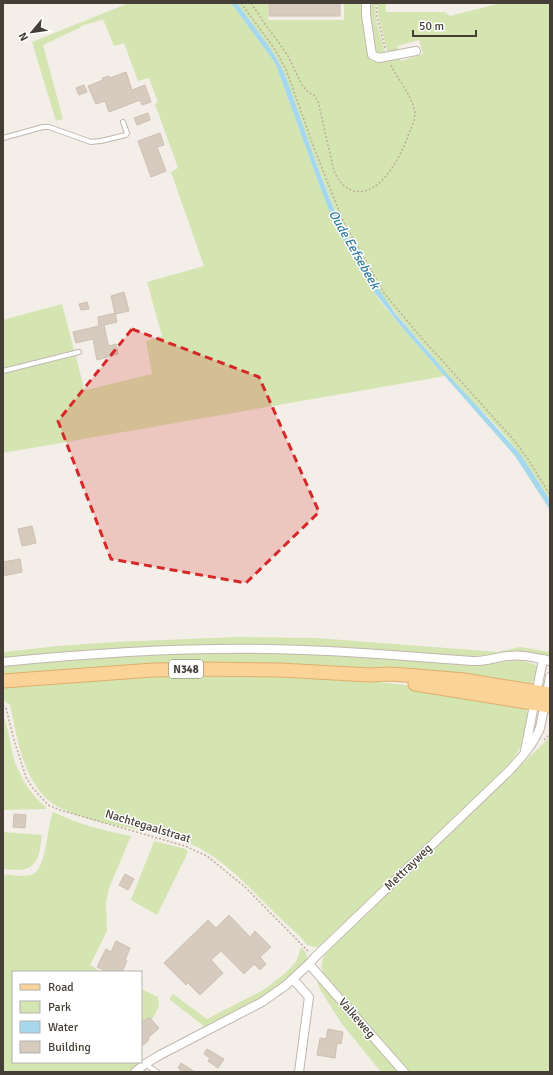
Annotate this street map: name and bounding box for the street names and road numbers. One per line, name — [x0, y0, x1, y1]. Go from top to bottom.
road number: N348 — [169, 660, 203, 678]
street label: Nachtegaalstraat — [103, 806, 192, 847]
street label: Mettrayweg — [381, 841, 435, 894]
street label: Valkeweg — [335, 995, 378, 1042]

